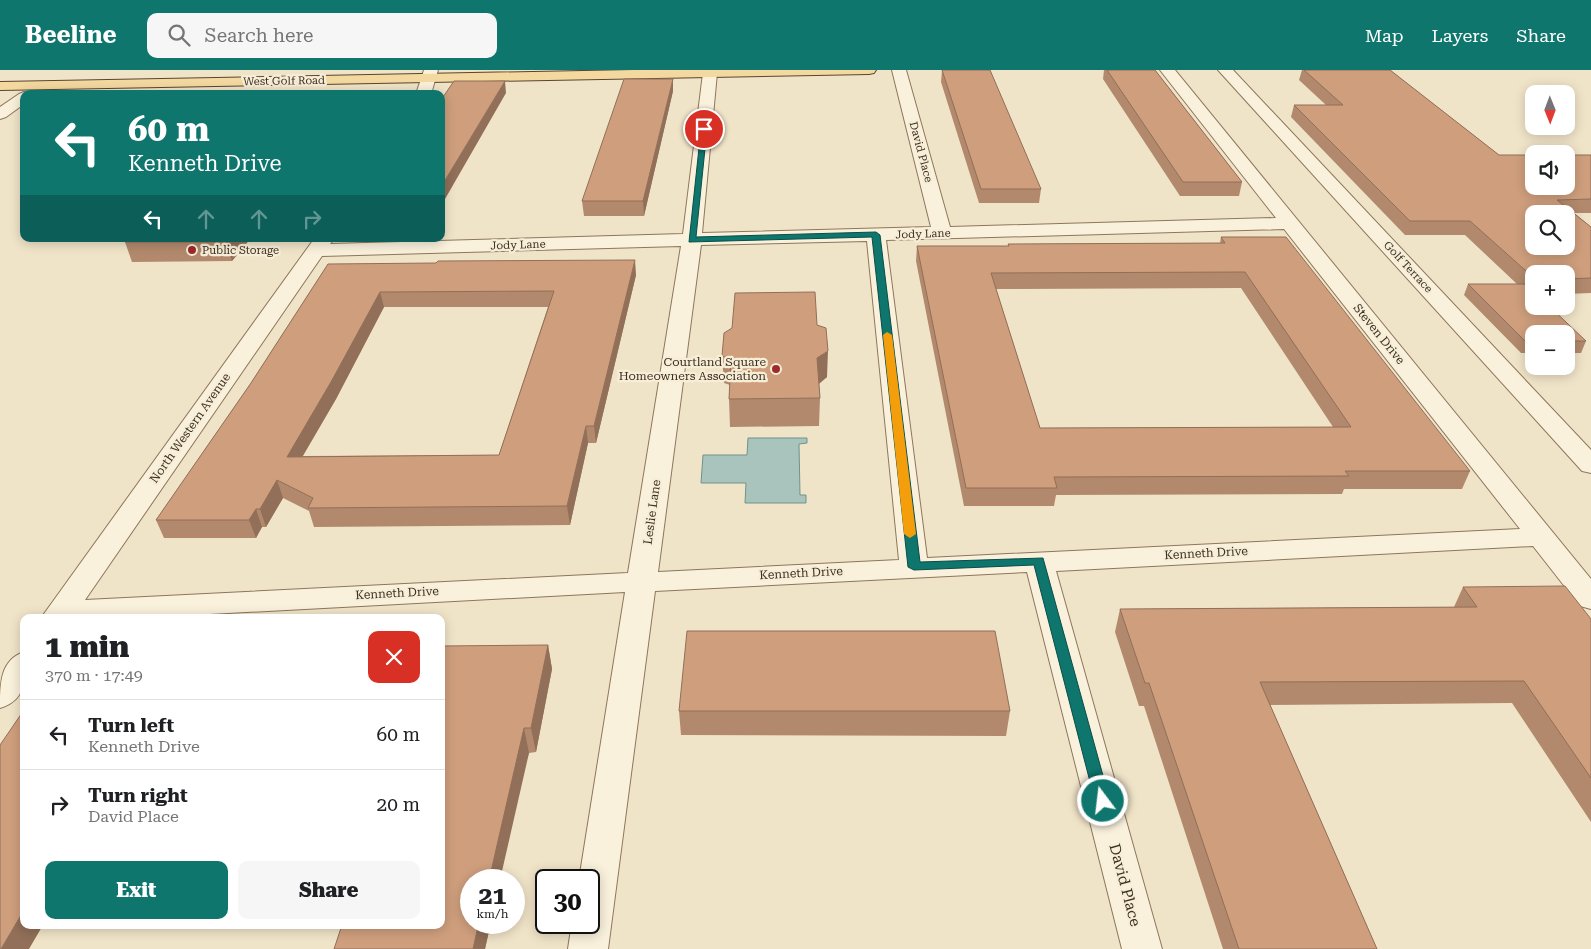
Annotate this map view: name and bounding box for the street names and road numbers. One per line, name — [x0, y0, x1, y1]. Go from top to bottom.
street label: West Golf Road — [243, 74, 325, 88]
street label: David Place — [907, 120, 935, 184]
street label: Jody Lane — [895, 227, 951, 241]
street label: Jody Lane — [490, 238, 546, 252]
street label: Golf Terrace — [1381, 239, 1435, 295]
street label: Steven Drive — [1350, 301, 1408, 367]
street label: North Western Avenue — [147, 370, 233, 486]
street label: Leslie Lane — [641, 478, 664, 545]
street label: Kenneth Drive — [1164, 544, 1249, 562]
street label: Kenneth Drive — [759, 564, 844, 582]
street label: Kenneth Drive — [355, 584, 440, 602]
street label: David Place — [1105, 842, 1145, 928]

